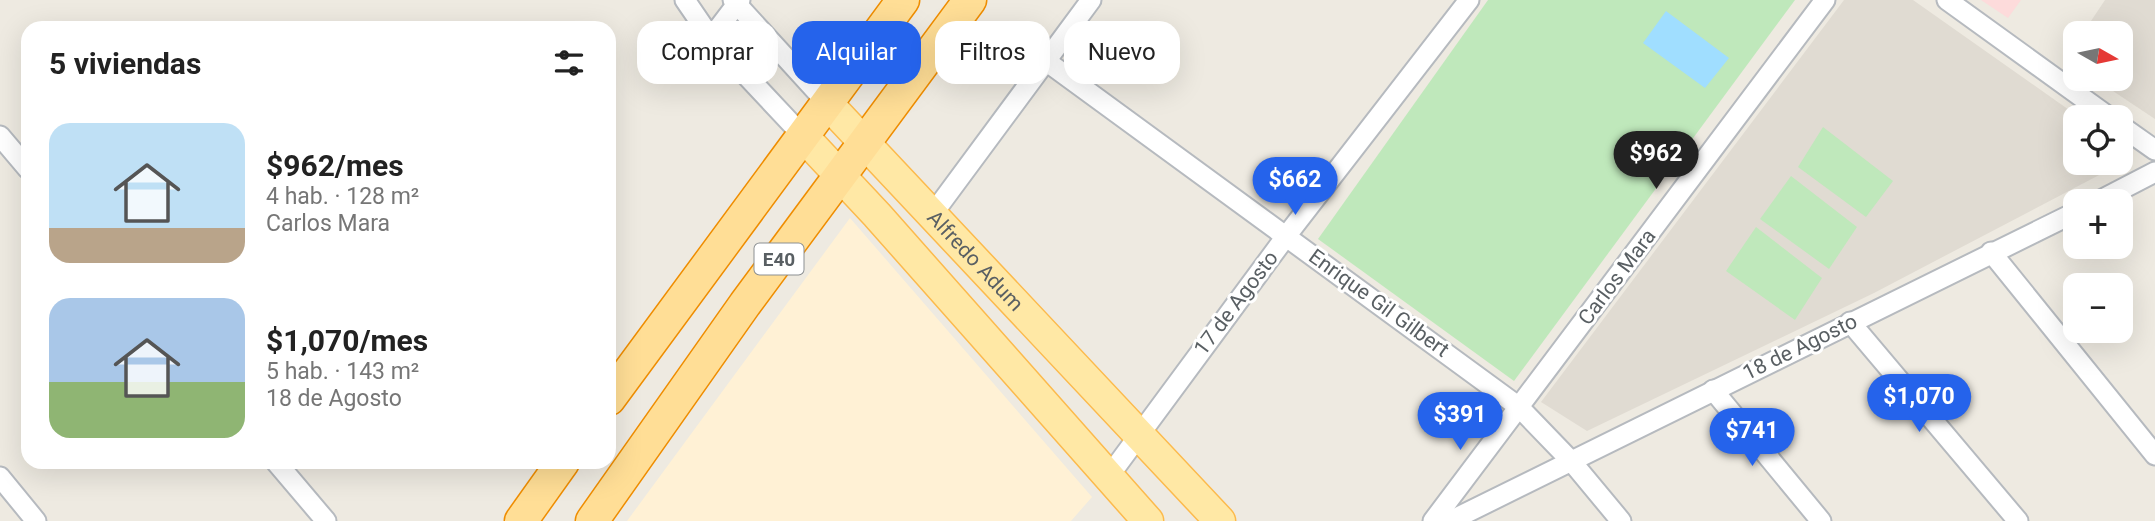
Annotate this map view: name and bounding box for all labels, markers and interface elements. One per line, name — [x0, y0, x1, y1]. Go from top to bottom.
chip: Comprar — [637, 21, 778, 84]
chip: Alquilar — [792, 21, 921, 84]
chip: Filtros — [935, 21, 1050, 84]
chip: Nuevo — [1064, 21, 1180, 84]
north arrow — [2063, 21, 2133, 91]
map controls — [2063, 21, 2133, 343]
icon: filters — [550, 44, 588, 82]
text: 5 viviendas — [49, 46, 201, 81]
button: locate — [2063, 105, 2133, 175]
pin: $962 — [1615, 132, 1697, 191]
text: $962 — [1630, 140, 1682, 167]
text: $962/mes — [266, 148, 404, 183]
icon: home — [105, 151, 189, 235]
pin: $662 — [1254, 158, 1336, 217]
text: $662 — [1269, 166, 1321, 193]
text: 4 hab. · 128 m² — [266, 183, 419, 210]
button: + — [2063, 189, 2133, 259]
street label: Alfredo Adum — [922, 206, 1028, 316]
text: Carlos Mara — [266, 210, 390, 237]
street label: Carlos Mara — [1573, 225, 1661, 329]
road number: E40 — [754, 244, 804, 274]
street label: Enrique Gil Gilbert — [1304, 244, 1454, 362]
street label: 17 de Agosto — [1189, 246, 1283, 360]
button: − — [2063, 273, 2133, 343]
street label: 18 de Agosto — [1739, 309, 1861, 385]
text: $1,070/mes — [266, 323, 428, 358]
icon: home — [105, 326, 189, 410]
text: 5 hab. · 143 m² — [266, 358, 419, 385]
pin: $1,070 — [1862, 374, 1976, 434]
text: $1,070 — [1883, 383, 1955, 410]
text: 18 de Agosto — [266, 385, 402, 412]
pin: $391 — [1419, 392, 1501, 452]
text: $391 — [1434, 401, 1486, 428]
pin: $741 — [1711, 408, 1793, 468]
text: $741 — [1726, 417, 1778, 444]

